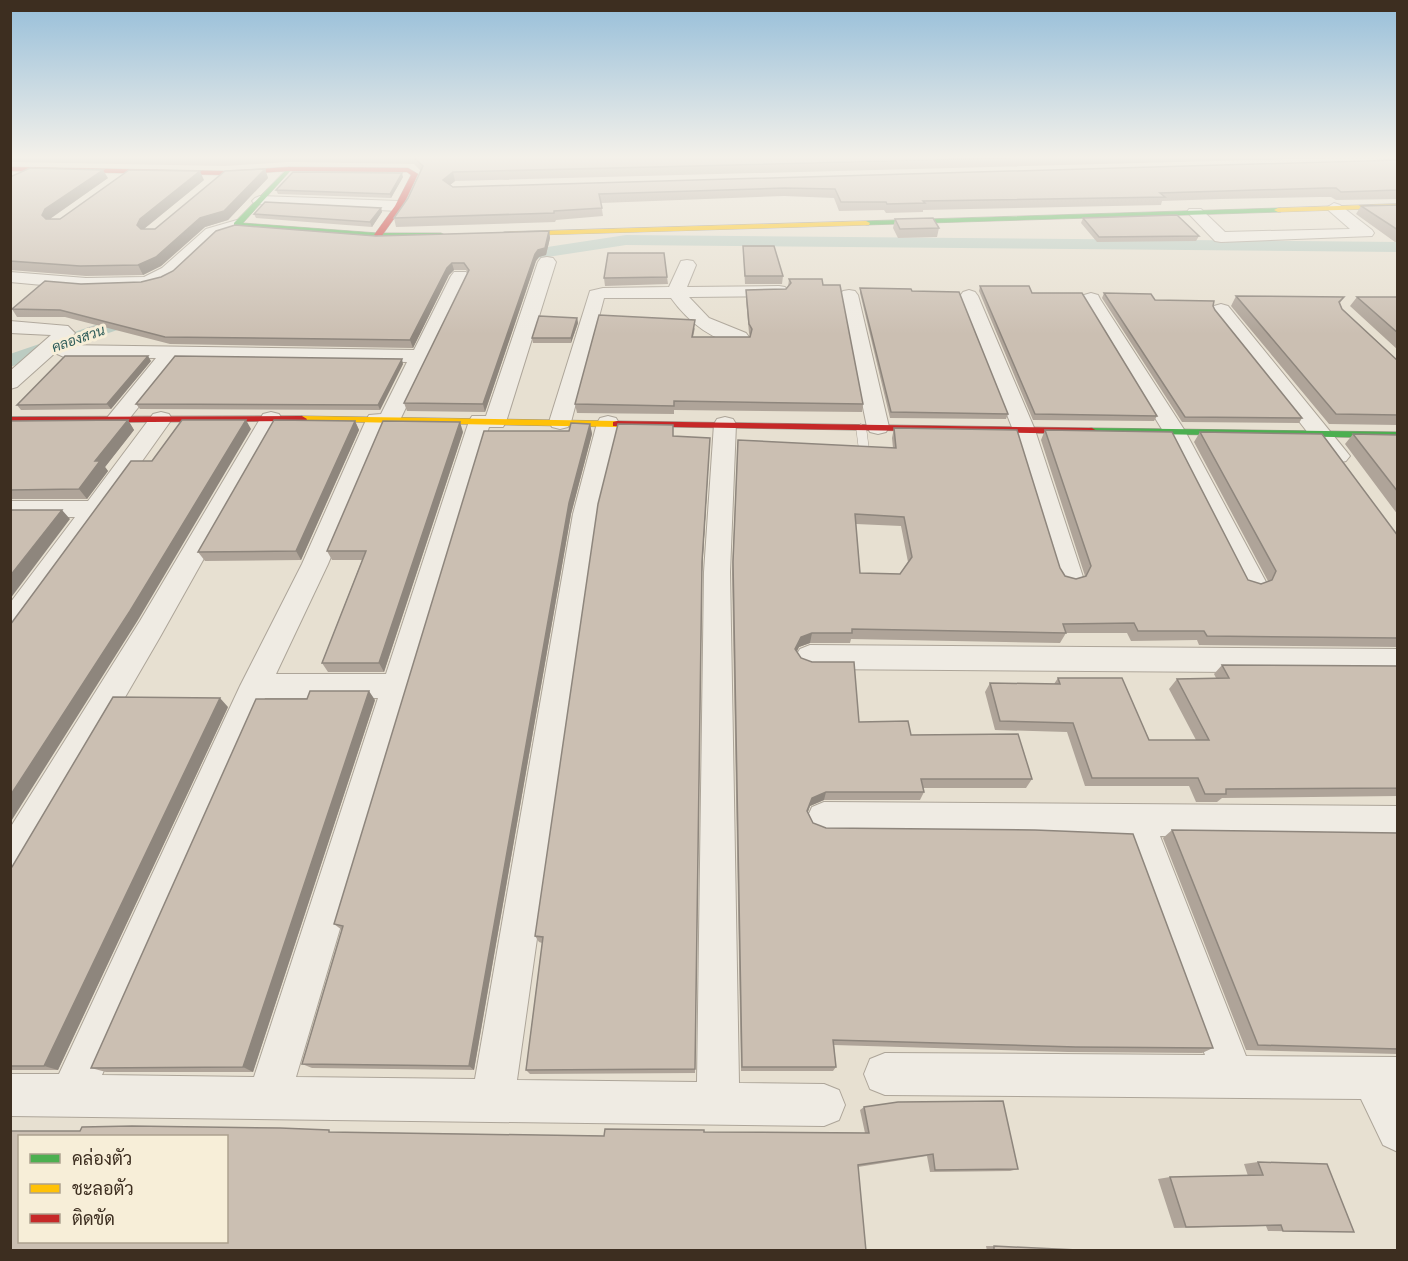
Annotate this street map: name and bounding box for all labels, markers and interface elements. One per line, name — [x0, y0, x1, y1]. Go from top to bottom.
water label: คลองสวน — [49, 320, 107, 356]
legend — [18, 1135, 228, 1243]
text: คล่องตัว — [72, 1146, 132, 1170]
text: ชะลอตัว — [72, 1176, 134, 1200]
text: ติดขัด — [72, 1206, 115, 1230]

